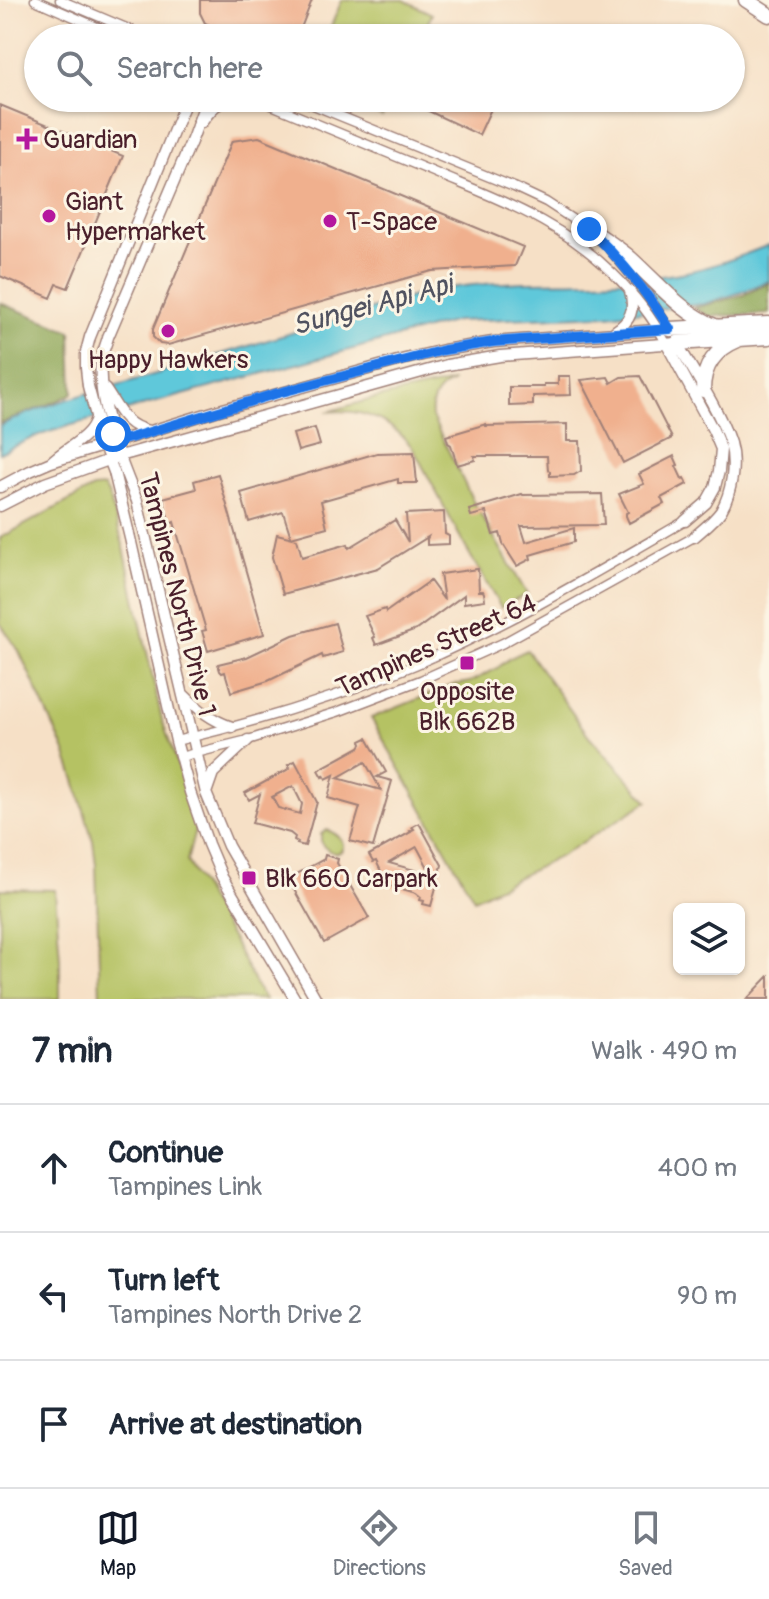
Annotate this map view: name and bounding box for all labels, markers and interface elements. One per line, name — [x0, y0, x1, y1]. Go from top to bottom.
search box — [24, 24, 745, 112]
icon: search — [52, 46, 96, 90]
text: Search here — [116, 50, 263, 87]
place label: Guardian — [43, 124, 138, 156]
marker: Guardian — [18, 130, 36, 148]
place label: Giant Hypermarket — [65, 186, 206, 248]
place label: T-Space — [346, 206, 437, 238]
marker: Giant Hypermarket — [40, 207, 58, 225]
route end — [571, 211, 607, 247]
marker: T-Space — [321, 212, 339, 230]
water label: Sungei Api Api — [289, 266, 460, 344]
marker: Happy Hawkers — [159, 322, 177, 340]
place label: Happy Hawkers — [88, 344, 249, 376]
route start — [95, 416, 131, 452]
street label: Tampines North Drive 1 — [131, 469, 223, 719]
street label: Tampines Street 64 — [331, 587, 542, 704]
marker: Opposite Blk 662B — [458, 654, 476, 672]
place label: Opposite Blk 662B — [419, 676, 515, 738]
place label: Blk 660 Carpark — [265, 863, 438, 895]
marker: Blk 660 Carpark — [240, 869, 258, 887]
map controls — [673, 903, 745, 975]
button: layers — [673, 903, 745, 975]
text: 7 min — [32, 1030, 113, 1073]
text: Walk · 490 m — [591, 1035, 737, 1067]
text: Continue — [108, 1134, 223, 1171]
icon: ahead — [32, 1146, 76, 1190]
text: 400 m — [658, 1152, 737, 1184]
text: Tampines Link — [108, 1171, 262, 1203]
text: Turn left — [108, 1262, 219, 1299]
icon: left — [32, 1274, 76, 1318]
text: 90 m — [677, 1280, 737, 1312]
text: Tampines North Drive 2 — [108, 1299, 362, 1331]
icon: arrive — [32, 1402, 76, 1446]
text: Arrive at destination — [108, 1406, 362, 1443]
tab: Map — [96, 1506, 140, 1582]
tab: Directions — [333, 1506, 426, 1582]
tab: Saved — [618, 1506, 673, 1582]

